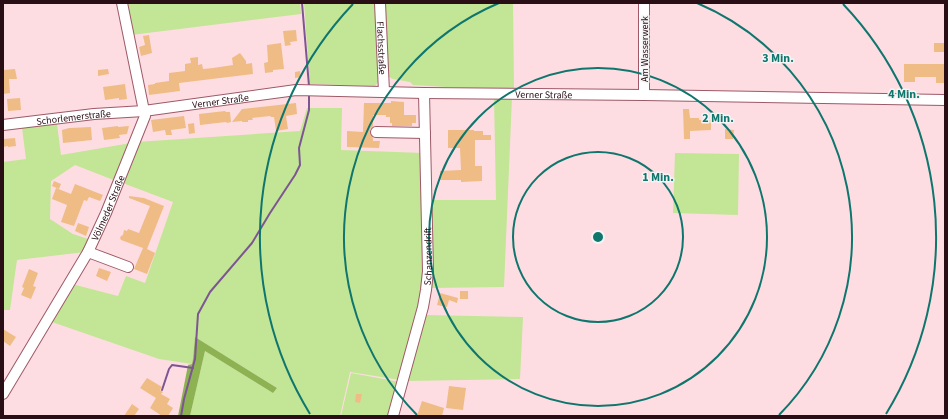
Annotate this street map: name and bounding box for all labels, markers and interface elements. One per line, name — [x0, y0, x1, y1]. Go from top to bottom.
street label: Am Wasserwerk — [638, 16, 652, 82]
street label: Flachsstraße — [373, 21, 389, 75]
text: 3 Min. — [762, 50, 794, 67]
text: 4 Min. — [888, 86, 920, 103]
street label: Verner Straße — [515, 88, 572, 102]
street label: Verner Straße — [192, 91, 250, 112]
street label: Schorlemerstraße — [36, 107, 111, 129]
text: 2 Min. — [702, 110, 734, 127]
text: 1 Min. — [642, 169, 674, 186]
street label: Völmeder Straße — [88, 173, 129, 243]
street label: Schanzendrift — [421, 227, 436, 286]
centre of rings — [591, 230, 605, 244]

